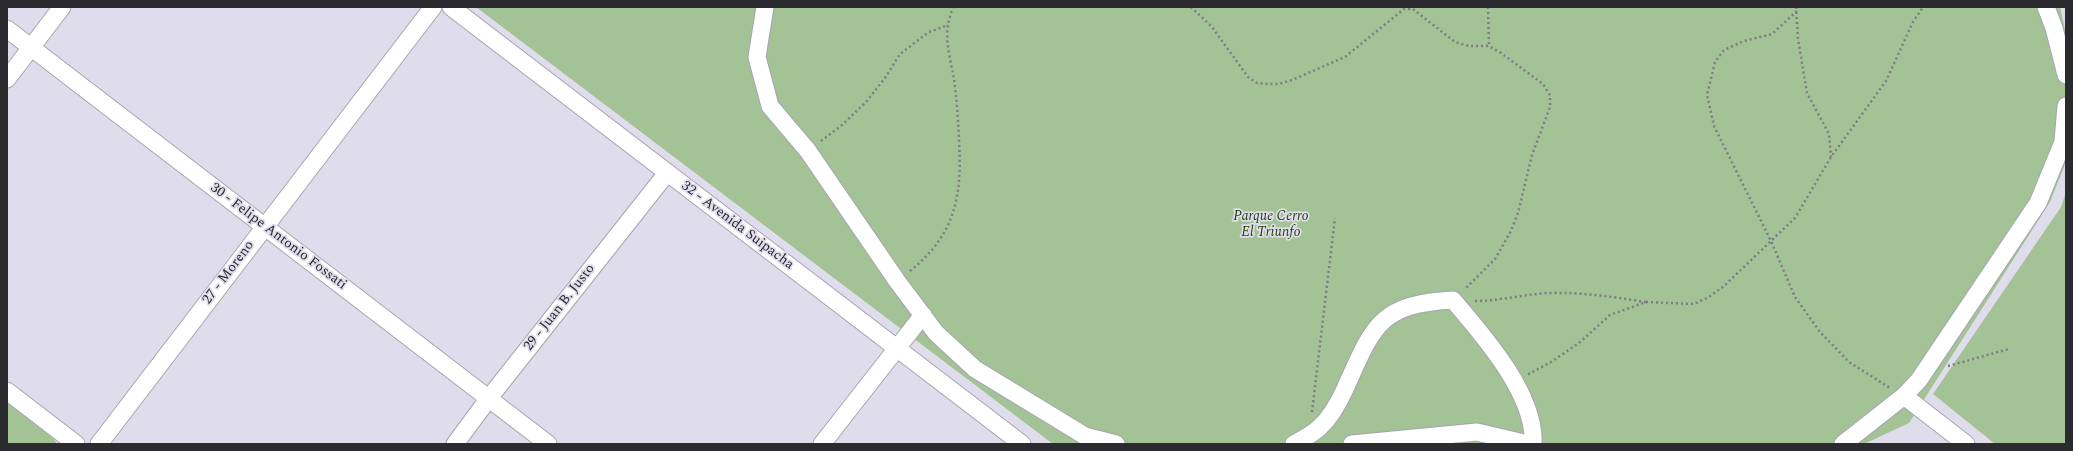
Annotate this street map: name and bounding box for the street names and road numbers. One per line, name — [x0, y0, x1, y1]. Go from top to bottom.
street label: 32 - Avenida Suipacha — [677, 178, 797, 274]
street label: 30 - Felipe Antonio Fossati — [206, 180, 350, 294]
street label: 27 - Moreno — [200, 238, 258, 308]
street label: 29 - Juan B. Justo — [521, 261, 599, 355]

